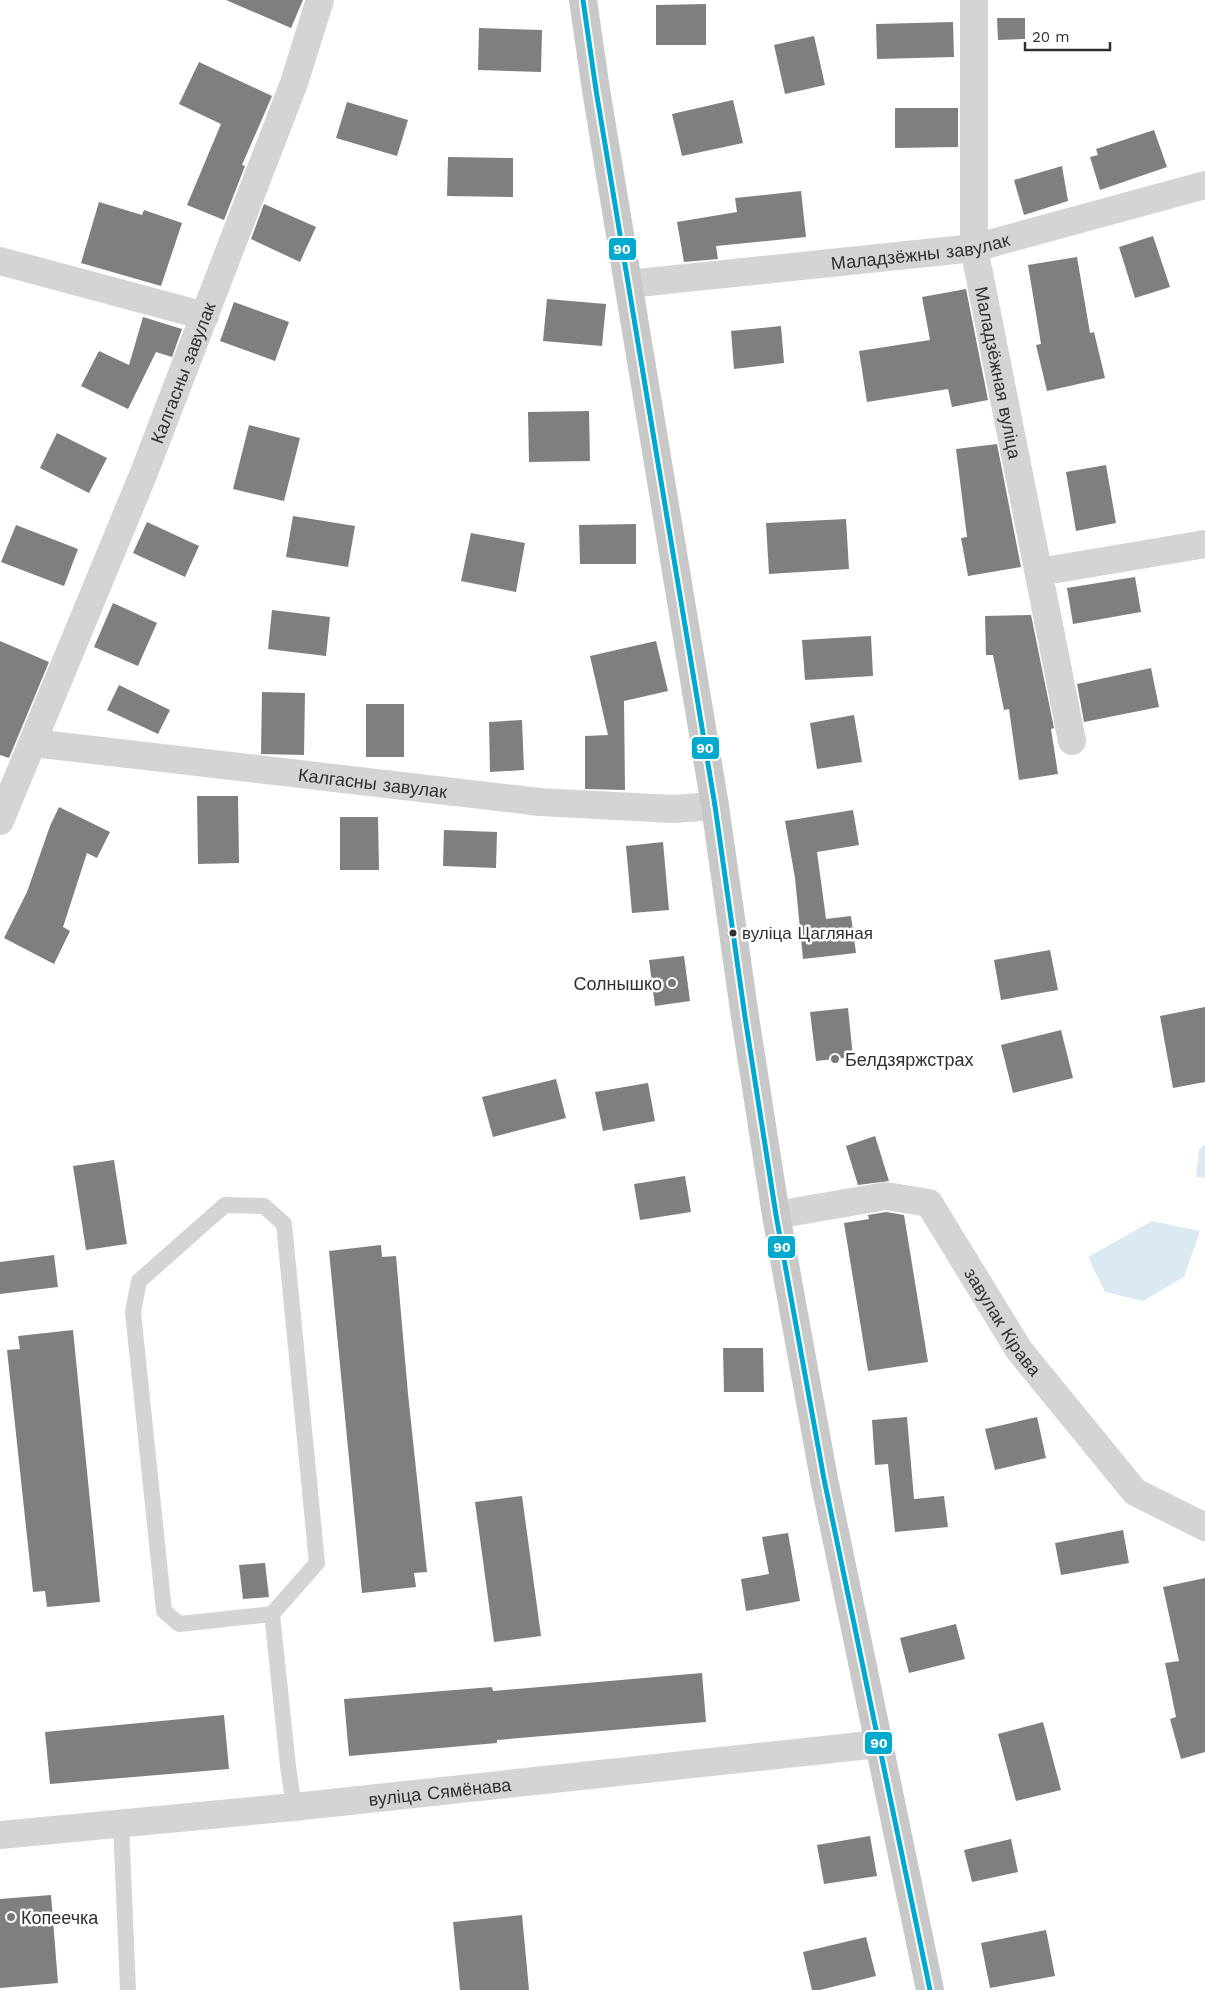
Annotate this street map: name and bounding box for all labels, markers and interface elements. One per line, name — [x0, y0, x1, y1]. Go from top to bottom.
scale bar — [1025, 20, 1110, 52]
text: 20 m — [1032, 28, 1070, 46]
street label: Маладзёжны завулак — [830, 228, 1012, 273]
line badge: 90 — [608, 237, 637, 261]
text: 90 — [613, 241, 631, 257]
street label: Маладзёжная вуліца — [971, 285, 1026, 461]
street label: Калгасны завулак — [146, 299, 219, 446]
line badge: 90 — [691, 736, 720, 760]
text: 90 — [696, 740, 714, 756]
street label: Калгасны завулак — [297, 763, 448, 802]
place label: вуліца Цагляная — [742, 923, 873, 943]
marker: вуліца Цагляная — [728, 928, 738, 938]
place label: Солнышко — [573, 973, 662, 994]
marker: Солнышко — [666, 977, 678, 989]
place label: Белдзяржстрах — [845, 1049, 974, 1070]
marker: Белдзяржстрах — [829, 1053, 841, 1065]
line badge: 90 — [767, 1235, 796, 1259]
text: 90 — [773, 1239, 791, 1255]
street label: завулак Кірава — [961, 1264, 1047, 1380]
line badge: 90 — [864, 1731, 893, 1755]
text: 90 — [870, 1735, 888, 1751]
street label: вуліца Сямёнава — [367, 1773, 513, 1809]
place label: Копеечка — [21, 1907, 99, 1928]
marker: Копеечка — [5, 1911, 17, 1923]

